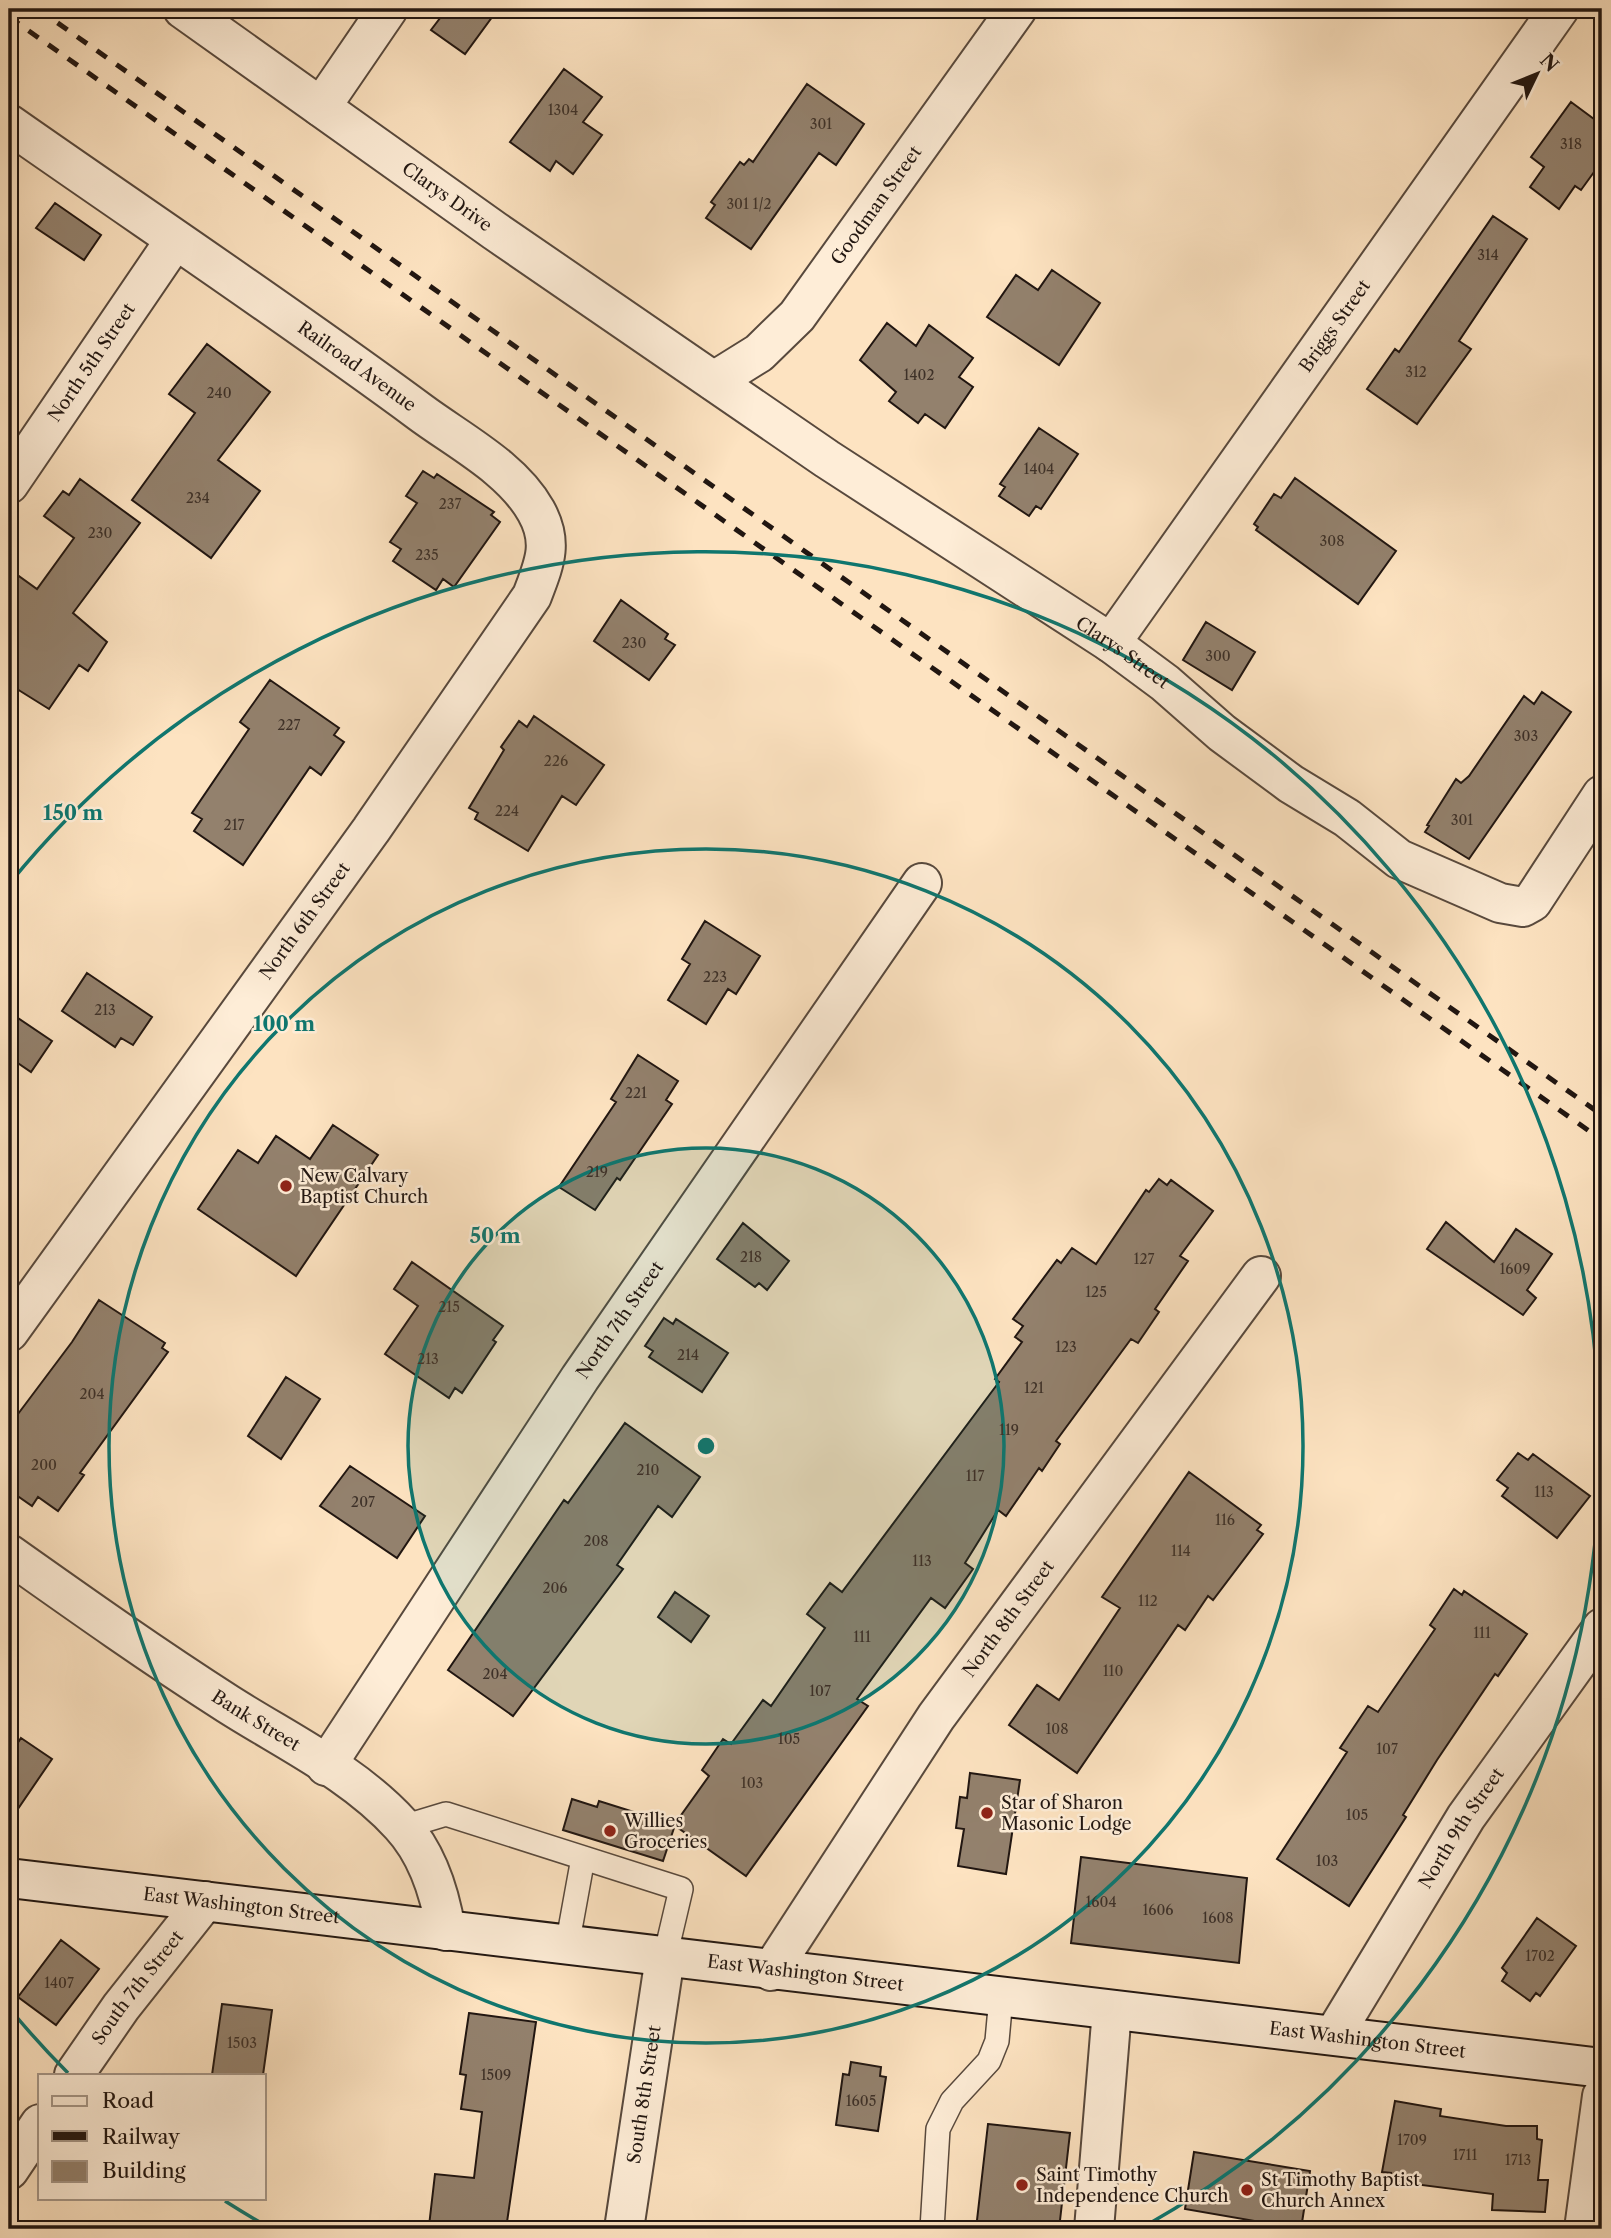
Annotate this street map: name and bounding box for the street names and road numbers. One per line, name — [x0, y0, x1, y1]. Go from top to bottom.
street label: Goodman Street — [826, 141, 927, 269]
street label: Clarys Drive — [398, 157, 496, 236]
street label: Briggs Street — [1295, 275, 1375, 377]
street label: North 5th Street — [44, 298, 140, 426]
street label: Railroad Avenue — [293, 317, 420, 416]
street label: Clarys Street — [1071, 612, 1174, 694]
street label: North 6th Street — [255, 858, 355, 984]
street label: North 7th Street — [572, 1257, 669, 1383]
street label: North 8th Street — [958, 1555, 1059, 1681]
street label: Bank Street — [208, 1685, 305, 1756]
street label: North 9th Street — [1414, 1763, 1509, 1893]
street label: East Washington Street — [142, 1883, 341, 1928]
street label: South 7th Street — [87, 1926, 189, 2049]
street label: East Washington Street — [706, 1950, 905, 1996]
street label: East Washington Street — [1268, 2017, 1467, 2063]
street label: South 8th Street — [623, 2023, 666, 2165]

